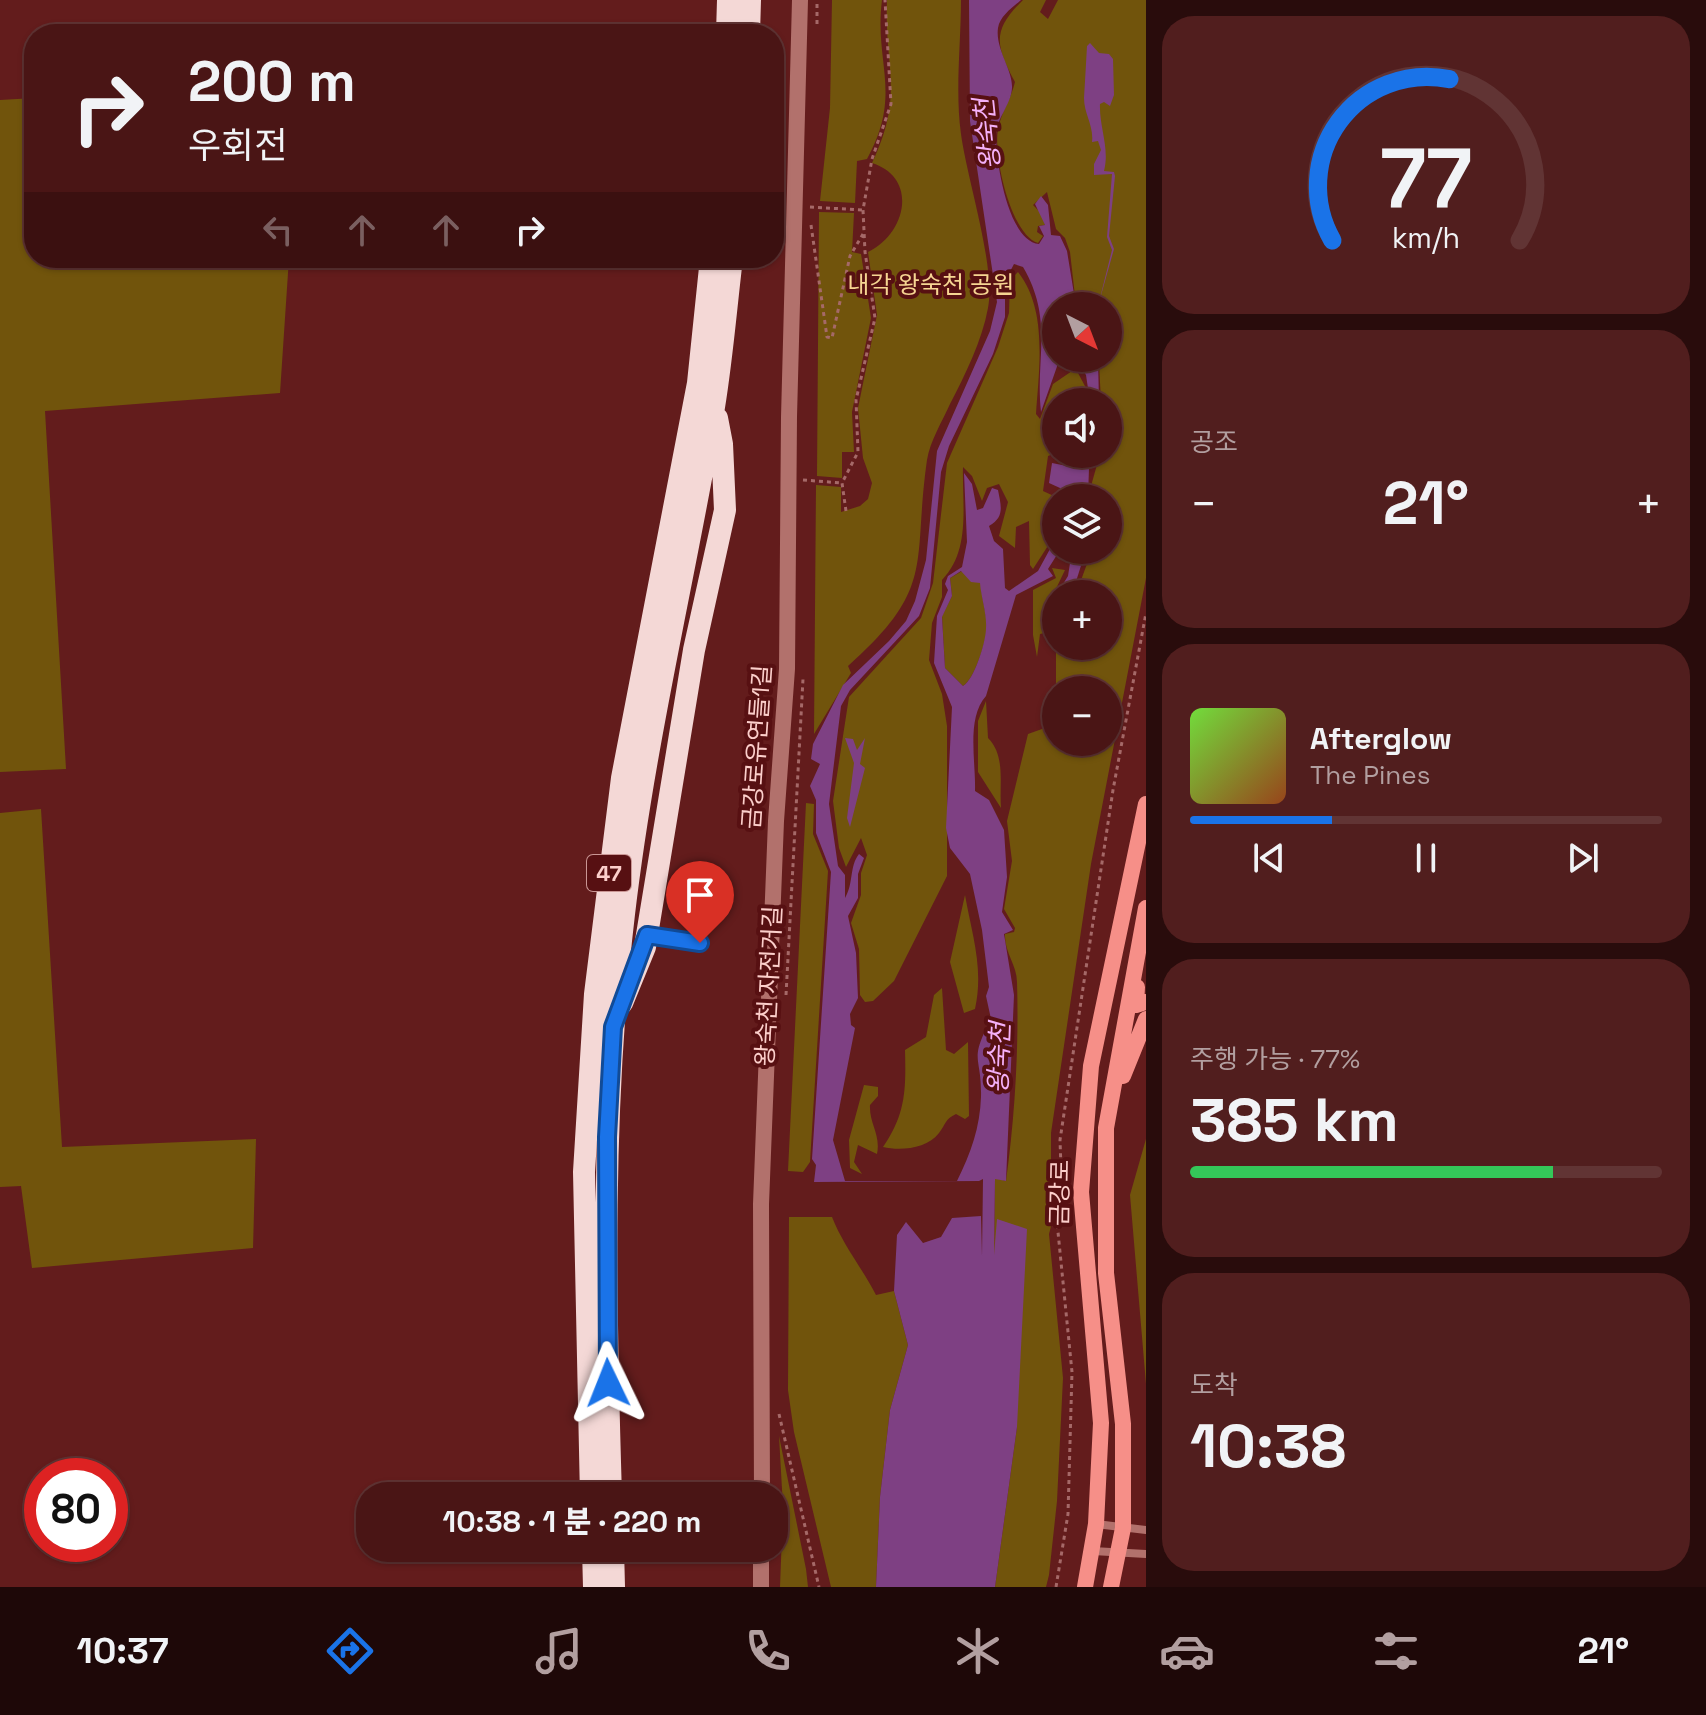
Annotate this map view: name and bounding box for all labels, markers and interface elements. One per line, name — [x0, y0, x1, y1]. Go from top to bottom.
text: 200 m — [188, 46, 356, 117]
icon: right — [56, 56, 160, 160]
water label: 왕숙천 — [966, 93, 1008, 171]
text: 우회전 — [188, 123, 287, 169]
text: 77 — [1380, 125, 1472, 231]
icon: left — [256, 208, 300, 252]
icon: ahead — [340, 208, 384, 252]
icon: ahead — [424, 208, 468, 252]
icon: right — [508, 208, 552, 252]
text: km/h — [1392, 220, 1460, 256]
park label: 내각 왕숙천 공원 — [848, 269, 1014, 300]
north arrow — [1042, 292, 1122, 372]
map controls — [1042, 292, 1122, 756]
button: sound — [1042, 388, 1122, 468]
text: 공조 — [1190, 425, 1238, 459]
text: 21° — [1383, 465, 1469, 542]
text: − — [1190, 476, 1217, 532]
text: + — [1635, 476, 1662, 532]
button: layers — [1042, 484, 1122, 564]
button: + — [1042, 580, 1122, 660]
street label: 금강로유연들1길 — [735, 664, 778, 830]
button: − — [1042, 676, 1122, 756]
text: Afterglow — [1310, 719, 1452, 758]
text: The Pines — [1310, 758, 1430, 792]
icon: previous — [1247, 836, 1291, 880]
icon: pause — [1404, 836, 1448, 880]
icon: next — [1561, 836, 1605, 880]
road number: 47 — [587, 855, 631, 891]
pin — [666, 861, 734, 943]
icon: arrive — [678, 873, 722, 917]
street label: 왕숙천 자전거길 — [749, 905, 788, 1067]
water label: 왕숙천 — [981, 1018, 1017, 1094]
text: 주행 가능 · 77% — [1190, 1042, 1360, 1076]
text: 385 km — [1190, 1082, 1399, 1159]
street label: 금강로 — [1043, 1160, 1076, 1226]
position arrow — [566, 1341, 650, 1425]
text: 도착 — [1190, 1368, 1238, 1402]
text: 10:38 — [1190, 1408, 1346, 1485]
speed limit sign: 80 — [24, 1458, 128, 1562]
text: 10:38 · 1 분 · 220 m — [443, 1502, 701, 1541]
icon: directions — [322, 1623, 378, 1679]
icon: music — [531, 1623, 587, 1679]
icon: phone — [740, 1623, 796, 1679]
icon: climate — [950, 1623, 1006, 1679]
icon: car — [1159, 1623, 1215, 1679]
icon: filters — [1368, 1623, 1424, 1679]
text: 10:37 — [77, 1628, 169, 1674]
text: 21° — [1577, 1628, 1629, 1674]

